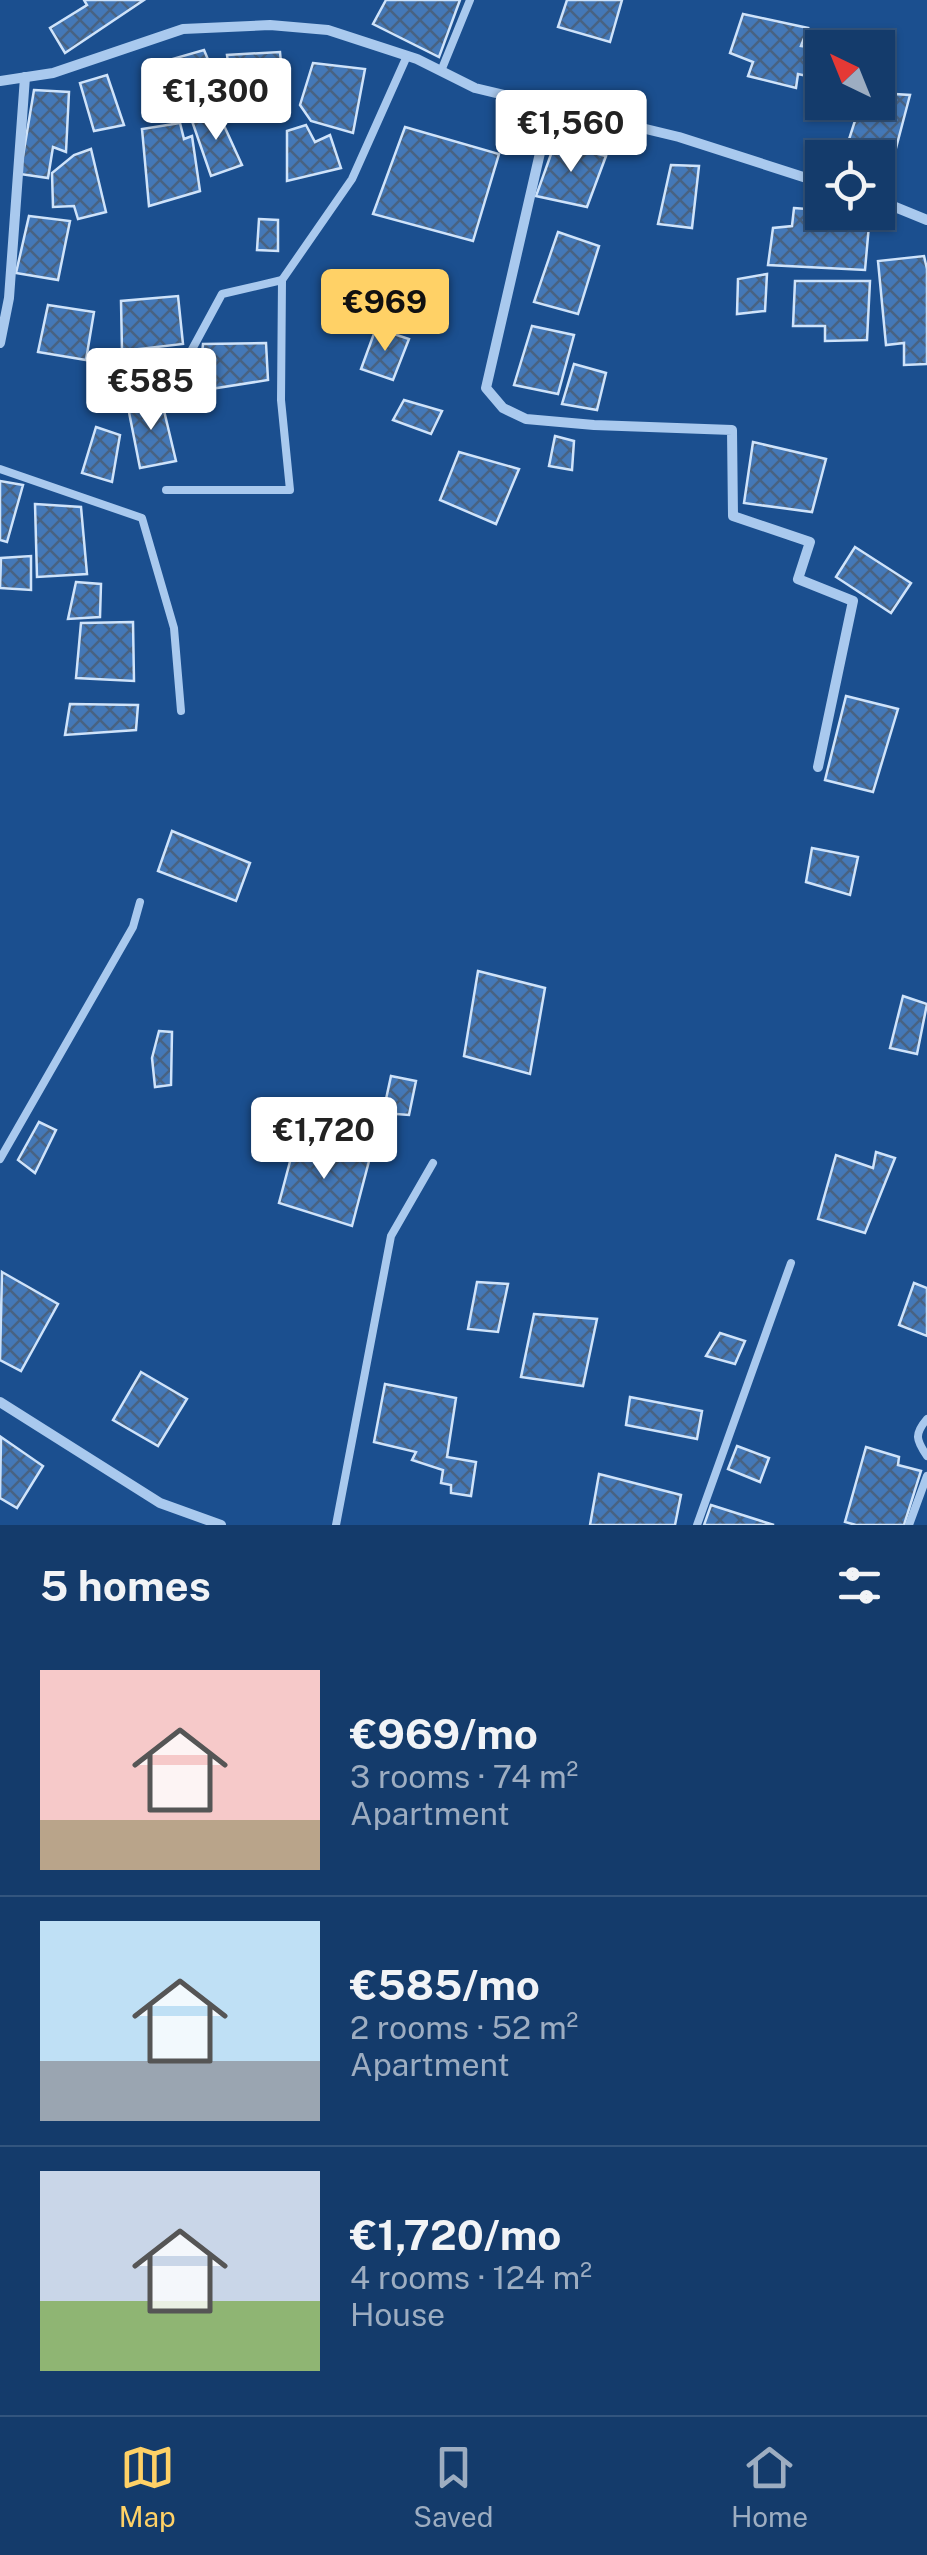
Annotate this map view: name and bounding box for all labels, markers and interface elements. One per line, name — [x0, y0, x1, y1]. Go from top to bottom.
north arrow — [805, 30, 895, 120]
map controls — [805, 30, 895, 230]
pin: €1,300 — [135, 58, 297, 143]
text: €1,300 — [163, 72, 269, 109]
pin: €1,560 — [490, 90, 652, 175]
text: €1,560 — [518, 104, 624, 141]
button: locate — [805, 140, 895, 230]
pin: €969 — [326, 269, 444, 354]
text: €969 — [343, 283, 427, 320]
pin: €585 — [92, 348, 210, 433]
text: €585 — [108, 362, 194, 399]
pin: €1,720 — [243, 1097, 405, 1182]
text: €1,720 — [273, 1111, 375, 1148]
icon: filters — [832, 1558, 887, 1613]
text: 5 homes — [40, 1561, 211, 1610]
text: €969/mo — [350, 1709, 538, 1758]
icon: home — [120, 1710, 240, 1830]
text: 3 rooms · 74 m² — [350, 1758, 578, 1795]
text: Apartment — [350, 1795, 510, 1832]
text: €585/mo — [350, 1960, 540, 2009]
icon: home — [120, 1961, 240, 2081]
text: 2 rooms · 52 m² — [350, 2009, 578, 2046]
text: Apartment — [350, 2046, 510, 2083]
text: €1,720/mo — [350, 2210, 561, 2259]
icon: home — [120, 2211, 240, 2331]
text: 4 rooms · 124 m² — [350, 2259, 592, 2296]
text: House — [350, 2296, 445, 2333]
tab: Map — [119, 2440, 176, 2533]
tab: Saved — [413, 2440, 493, 2533]
tab: Home — [731, 2440, 808, 2533]

